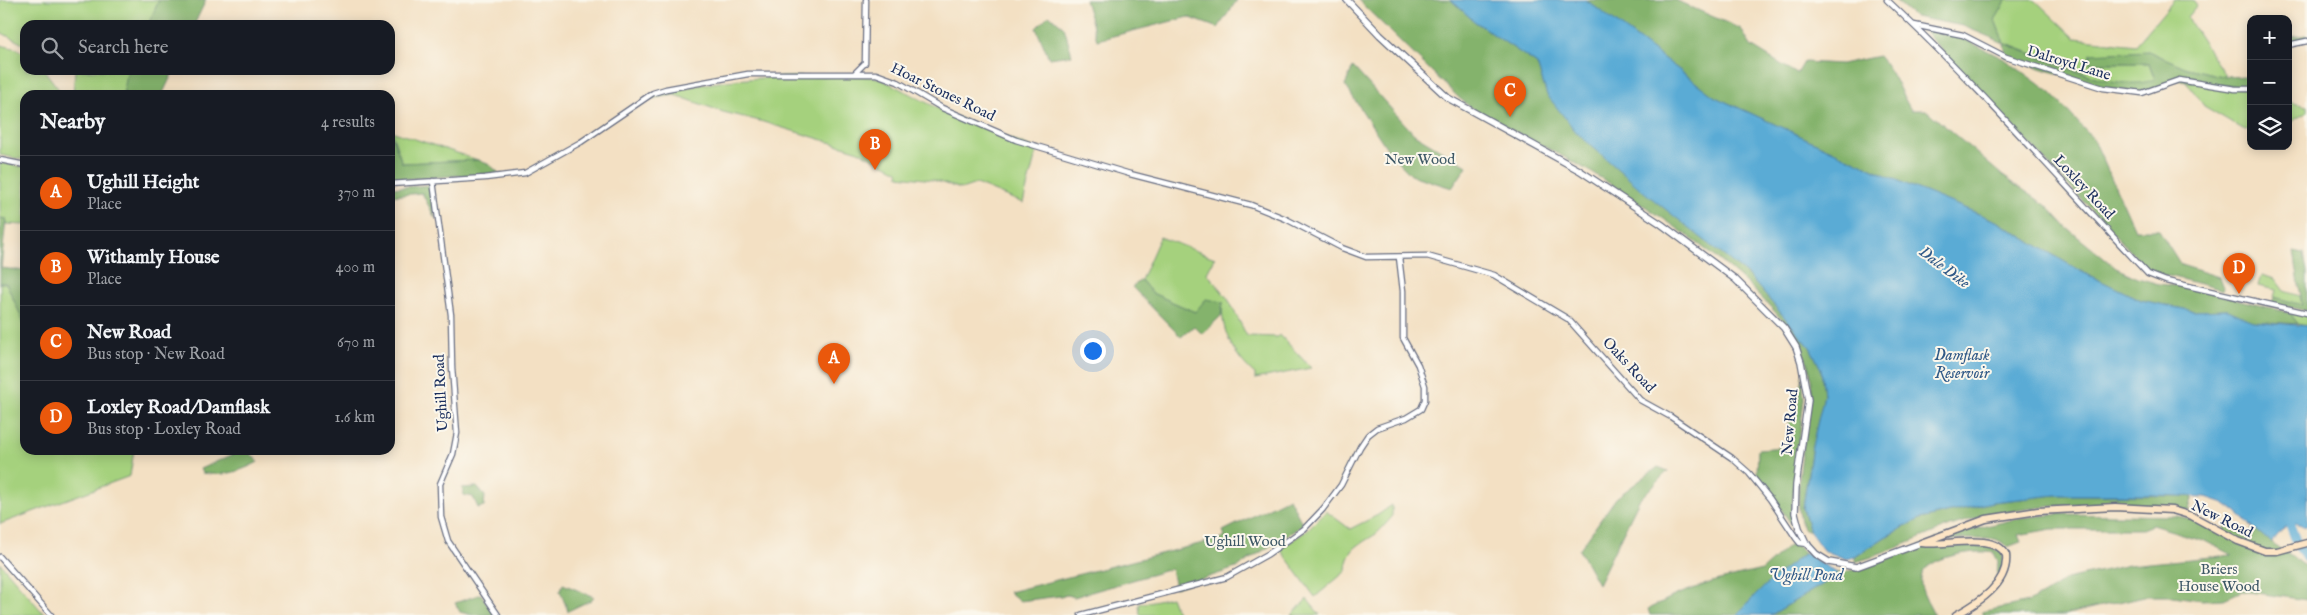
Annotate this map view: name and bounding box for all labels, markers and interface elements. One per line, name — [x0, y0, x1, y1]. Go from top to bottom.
map controls — [2247, 15, 2292, 150]
button: + — [2247, 15, 2292, 60]
search box — [20, 20, 395, 75]
icon: search — [38, 34, 66, 62]
text: Search here — [78, 36, 169, 60]
street label: Dalroyd Lane — [2025, 41, 2113, 85]
street label: Hoar Stones Road — [888, 58, 999, 126]
button: − — [2247, 60, 2292, 105]
pin: C — [1494, 76, 1526, 117]
button: layers — [2247, 105, 2292, 150]
text: Nearby — [40, 109, 105, 136]
text: 4 results — [321, 113, 375, 133]
pin: B — [859, 129, 891, 170]
park label: New Wood — [1385, 150, 1456, 169]
street label: Loxley Road — [2049, 151, 2119, 224]
text: Ughill Height — [87, 171, 199, 195]
text: A — [51, 183, 61, 203]
text: 370 m — [338, 183, 375, 203]
text: Place — [87, 195, 122, 215]
water label: Dale Dike — [1915, 242, 1974, 294]
text: Withamly House — [87, 246, 220, 270]
pin: D — [2223, 253, 2255, 294]
text: B — [51, 258, 61, 278]
text: 400 m — [336, 258, 375, 278]
text: Place — [87, 270, 122, 290]
text: New Road — [87, 321, 171, 345]
text: C — [50, 333, 62, 353]
text: 670 m — [337, 333, 375, 353]
street label: Oaks Road — [1598, 333, 1660, 398]
your location — [1080, 338, 1106, 364]
pin: A — [818, 343, 850, 384]
text: Bus stop · New Road — [87, 345, 225, 365]
water label: Damflask Reservoir — [1934, 346, 1991, 384]
street label: Ughill Road — [429, 353, 453, 432]
street label: New Road — [1778, 387, 1802, 456]
text: Loxley Road/Damflask — [87, 396, 270, 420]
text: D — [50, 408, 62, 428]
text: 1.6 km — [334, 408, 375, 428]
text: Bus stop · Loxley Road — [87, 420, 241, 440]
street label: New Road — [2188, 496, 2257, 543]
park label: Ughill Wood — [1204, 532, 1287, 551]
park label: Briers House Wood — [2178, 560, 2261, 596]
water label: Ughill Pond — [1769, 566, 1845, 586]

